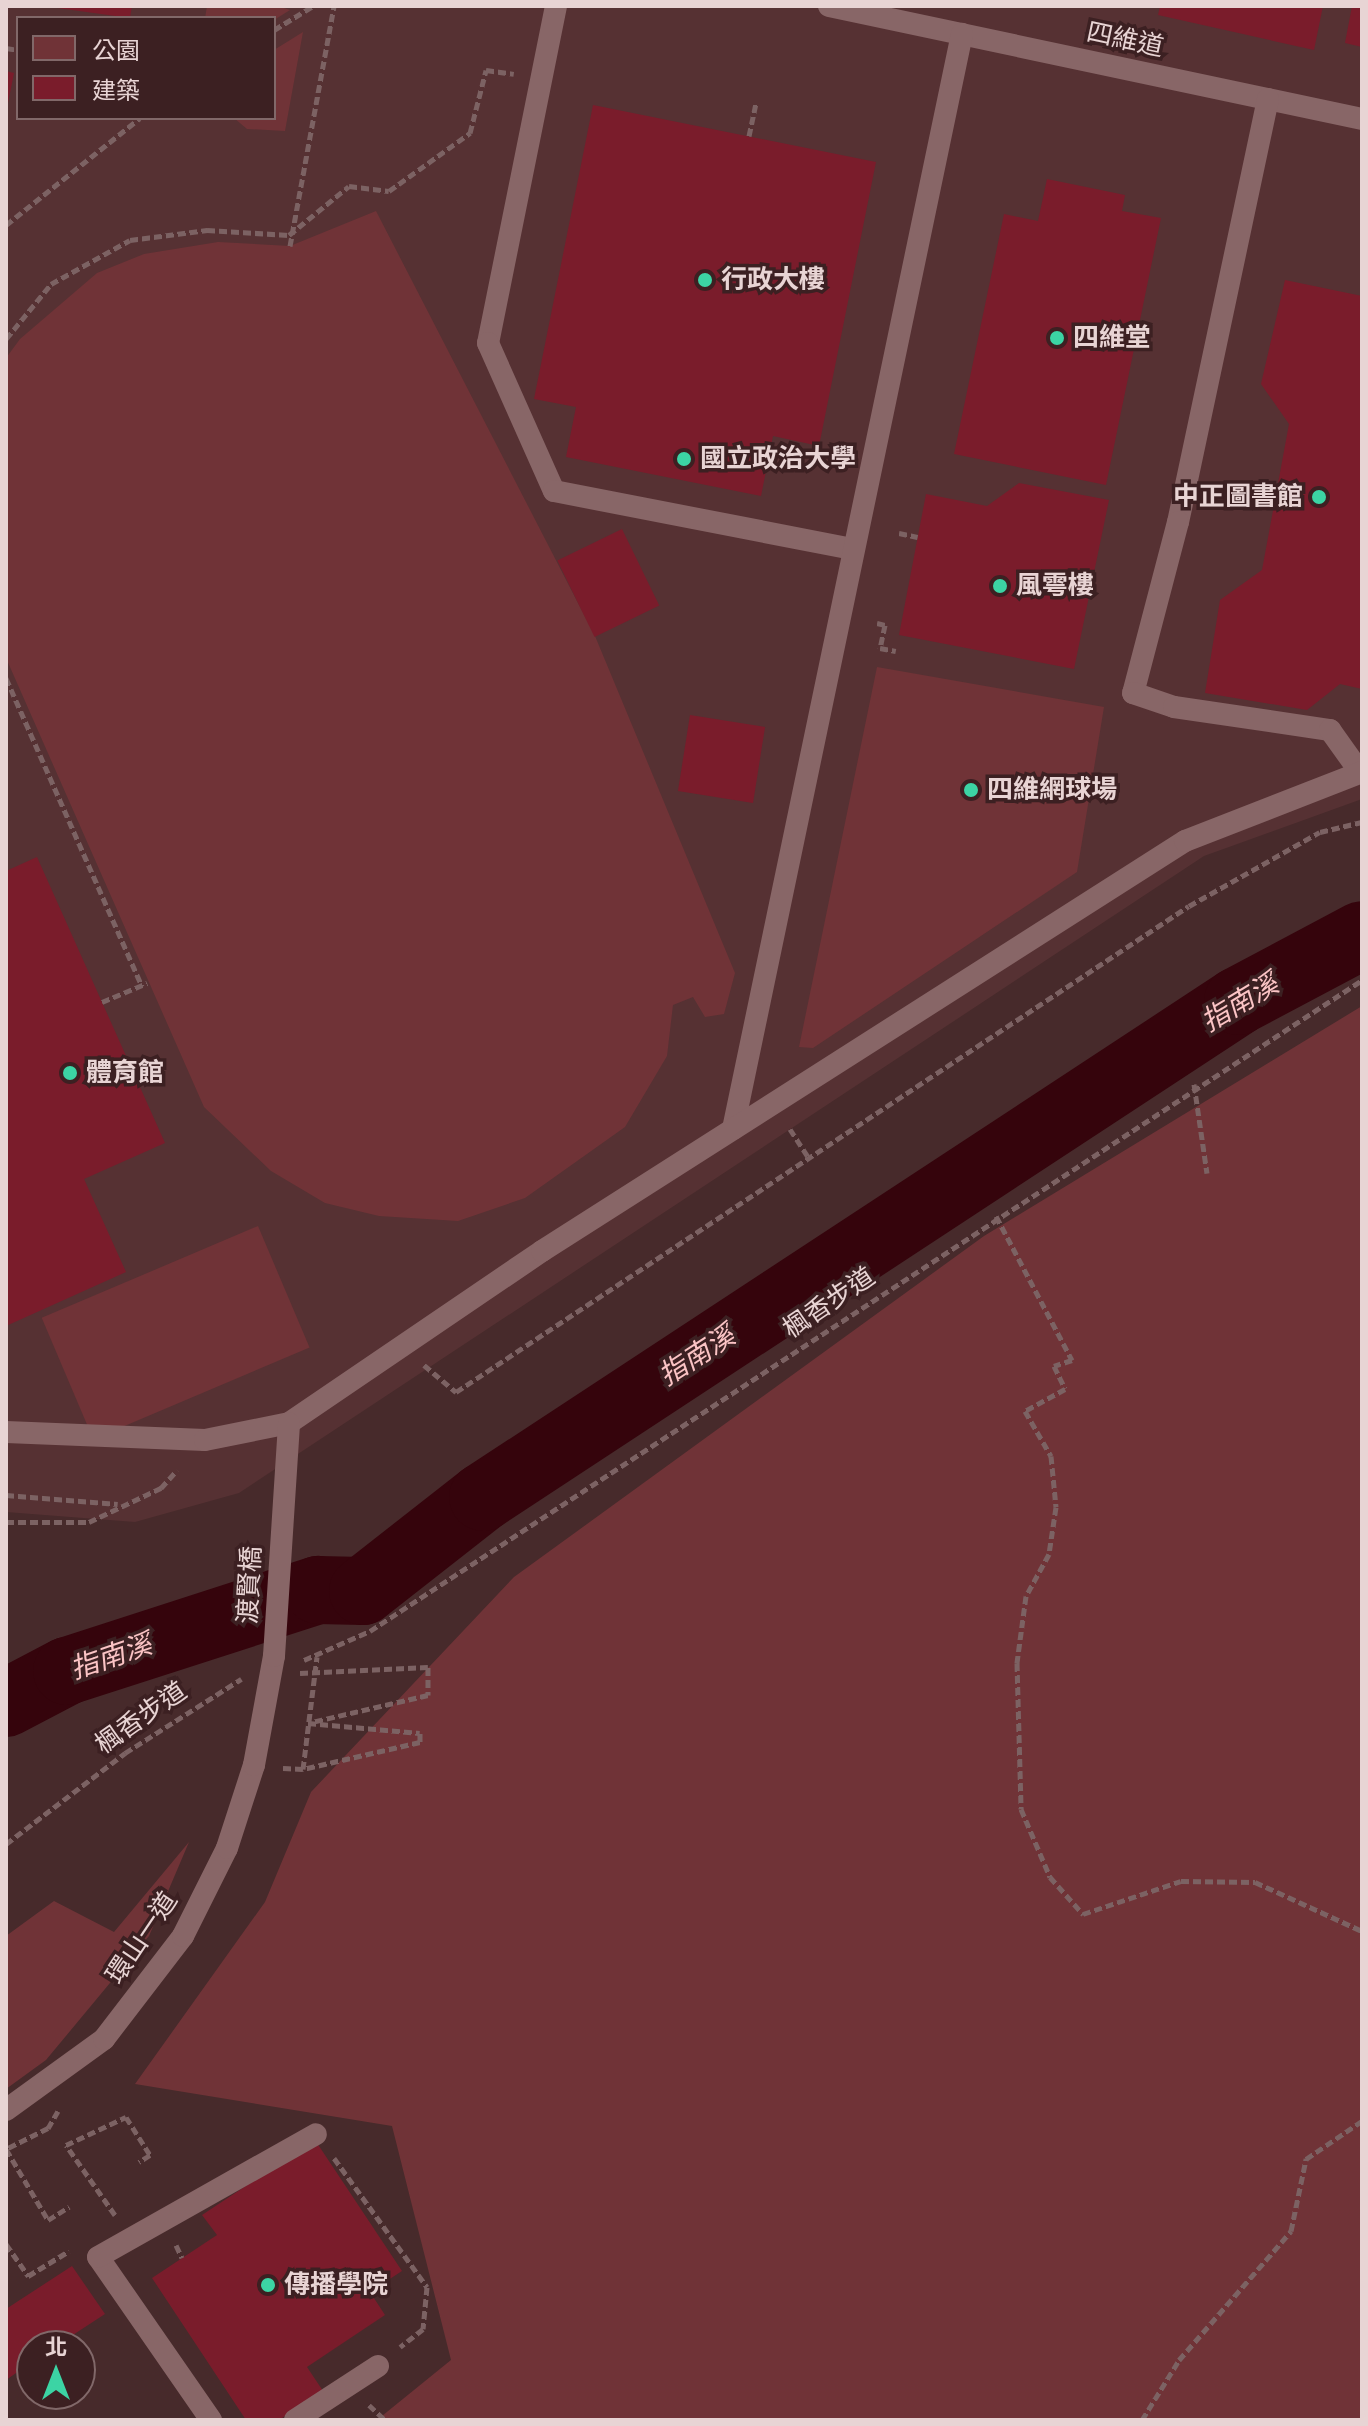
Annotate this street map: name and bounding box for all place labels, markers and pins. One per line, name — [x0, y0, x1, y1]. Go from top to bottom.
place label: 行政大樓 — [721, 264, 825, 296]
marker: 行政大樓 — [696, 271, 714, 289]
place label: 四維堂 — [1073, 322, 1151, 354]
marker: 四維堂 — [1048, 329, 1066, 347]
place label: 國立政治大學 — [700, 443, 856, 475]
marker: 國立政治大學 — [675, 450, 693, 468]
place label: 中正圖書館 — [1173, 481, 1303, 513]
marker: 中正圖書館 — [1310, 488, 1328, 506]
place label: 風雩樓 — [1016, 570, 1094, 602]
marker: 風雩樓 — [991, 577, 1009, 595]
place label: 四維網球場 — [987, 774, 1117, 806]
marker: 四維網球場 — [962, 781, 980, 799]
place label: 體育館 — [86, 1057, 164, 1089]
marker: 體育館 — [61, 1064, 79, 1082]
place label: 傳播學院 — [284, 2269, 388, 2301]
marker: 傳播學院 — [259, 2276, 277, 2294]

